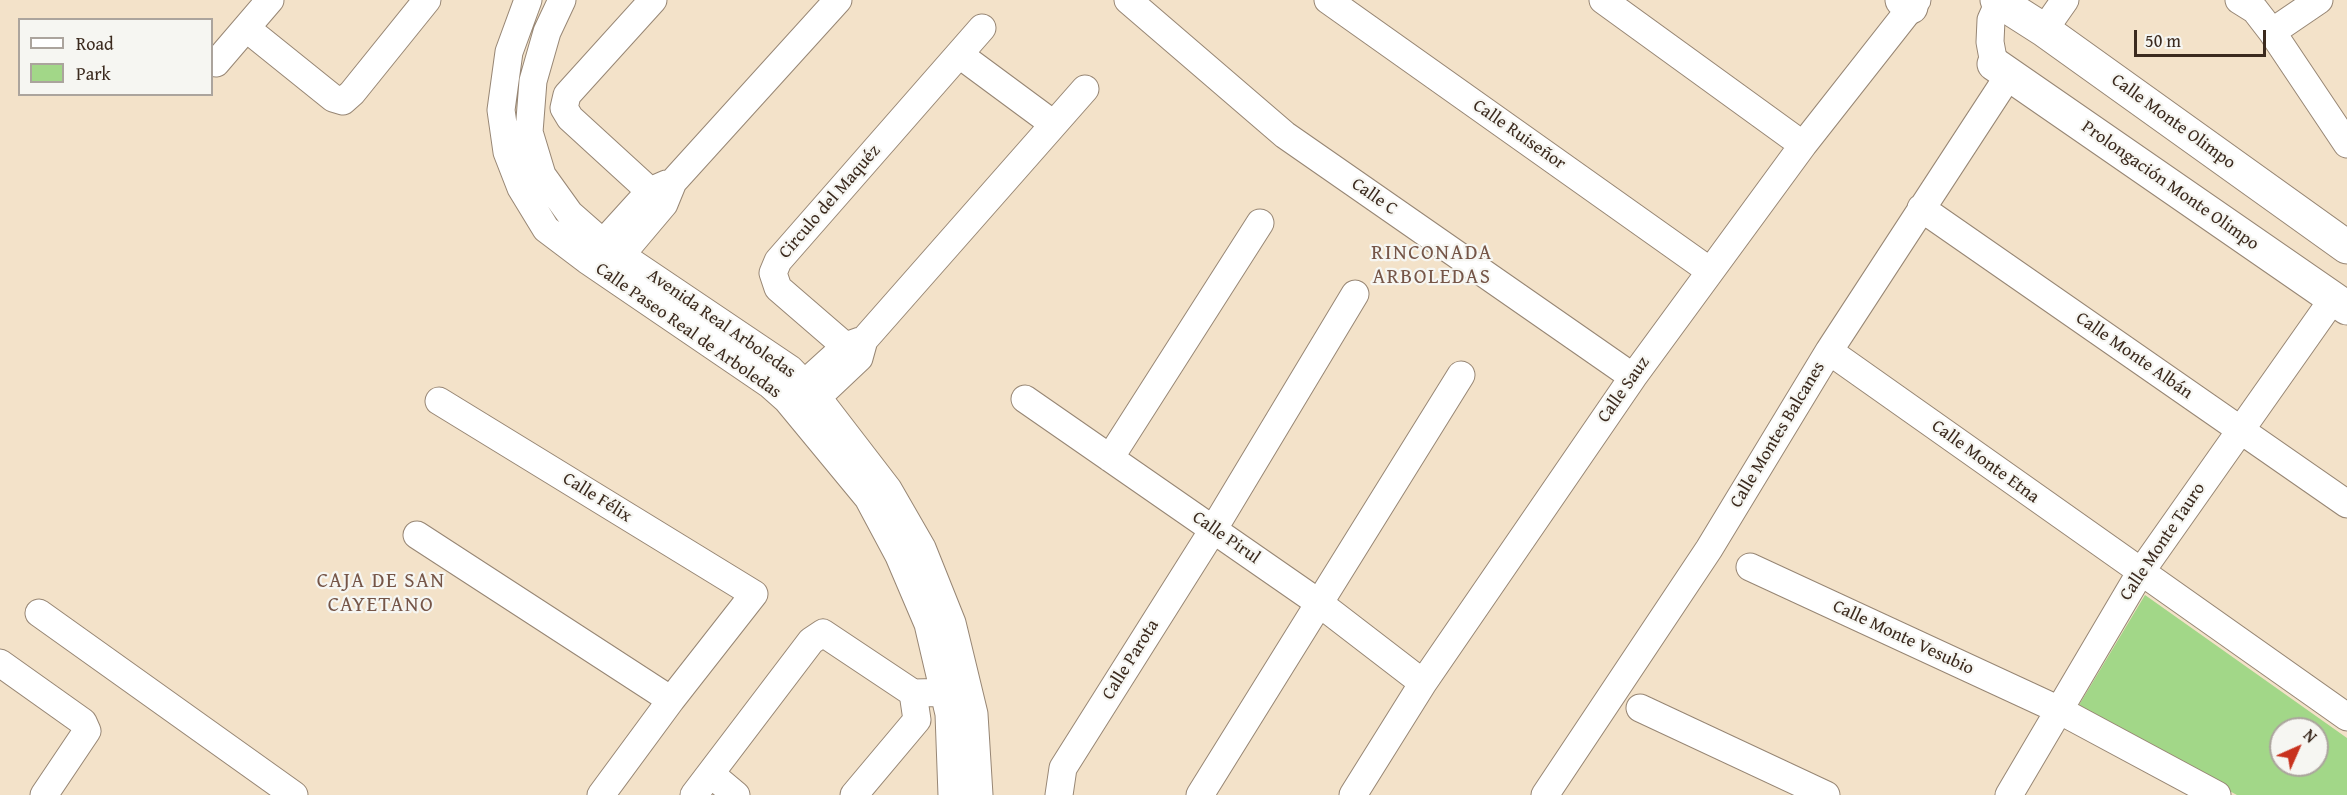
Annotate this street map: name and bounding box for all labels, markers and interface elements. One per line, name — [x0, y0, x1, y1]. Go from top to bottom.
legend — [18, 18, 213, 96]
scale bar — [2137, 18, 2269, 56]
text: 50 m — [2145, 27, 2181, 54]
text: Road — [76, 30, 114, 57]
text: Park — [76, 60, 111, 87]
street label: Calle Monte Olimpo — [2107, 70, 2239, 174]
street label: Calle Ruiseñor — [1468, 95, 1570, 175]
street label: Prolongación Monte Olimpo — [2077, 116, 2263, 256]
street label: Circulo del Maquéz — [775, 141, 885, 263]
street label: Calle C — [1347, 174, 1401, 220]
district label: RINCONADA ARBOLEDAS — [1371, 241, 1493, 291]
street label: Calle Paseo Real de Arboledas — [591, 259, 785, 403]
street label: Avenida Real Arboledas — [643, 265, 799, 383]
street label: Calle Monte Albán — [2071, 308, 2197, 404]
street label: Calle Sauz — [1593, 353, 1655, 427]
street label: Calle Montes Balcanes — [1726, 358, 1830, 512]
street label: Calle Monte Etna — [1927, 416, 2043, 508]
street label: Calle Félix — [558, 468, 636, 528]
street label: Calle Monte Tauro — [2116, 479, 2210, 605]
street label: Calle Pirul — [1188, 507, 1264, 569]
district label: CAJA DE SAN CAYETANO — [317, 569, 445, 619]
street label: Calle Monte Vesubio — [1829, 596, 1977, 680]
street label: Calle Parota — [1098, 616, 1164, 704]
north arrow — [2269, 717, 2329, 777]
text: N — [2298, 723, 2323, 748]

